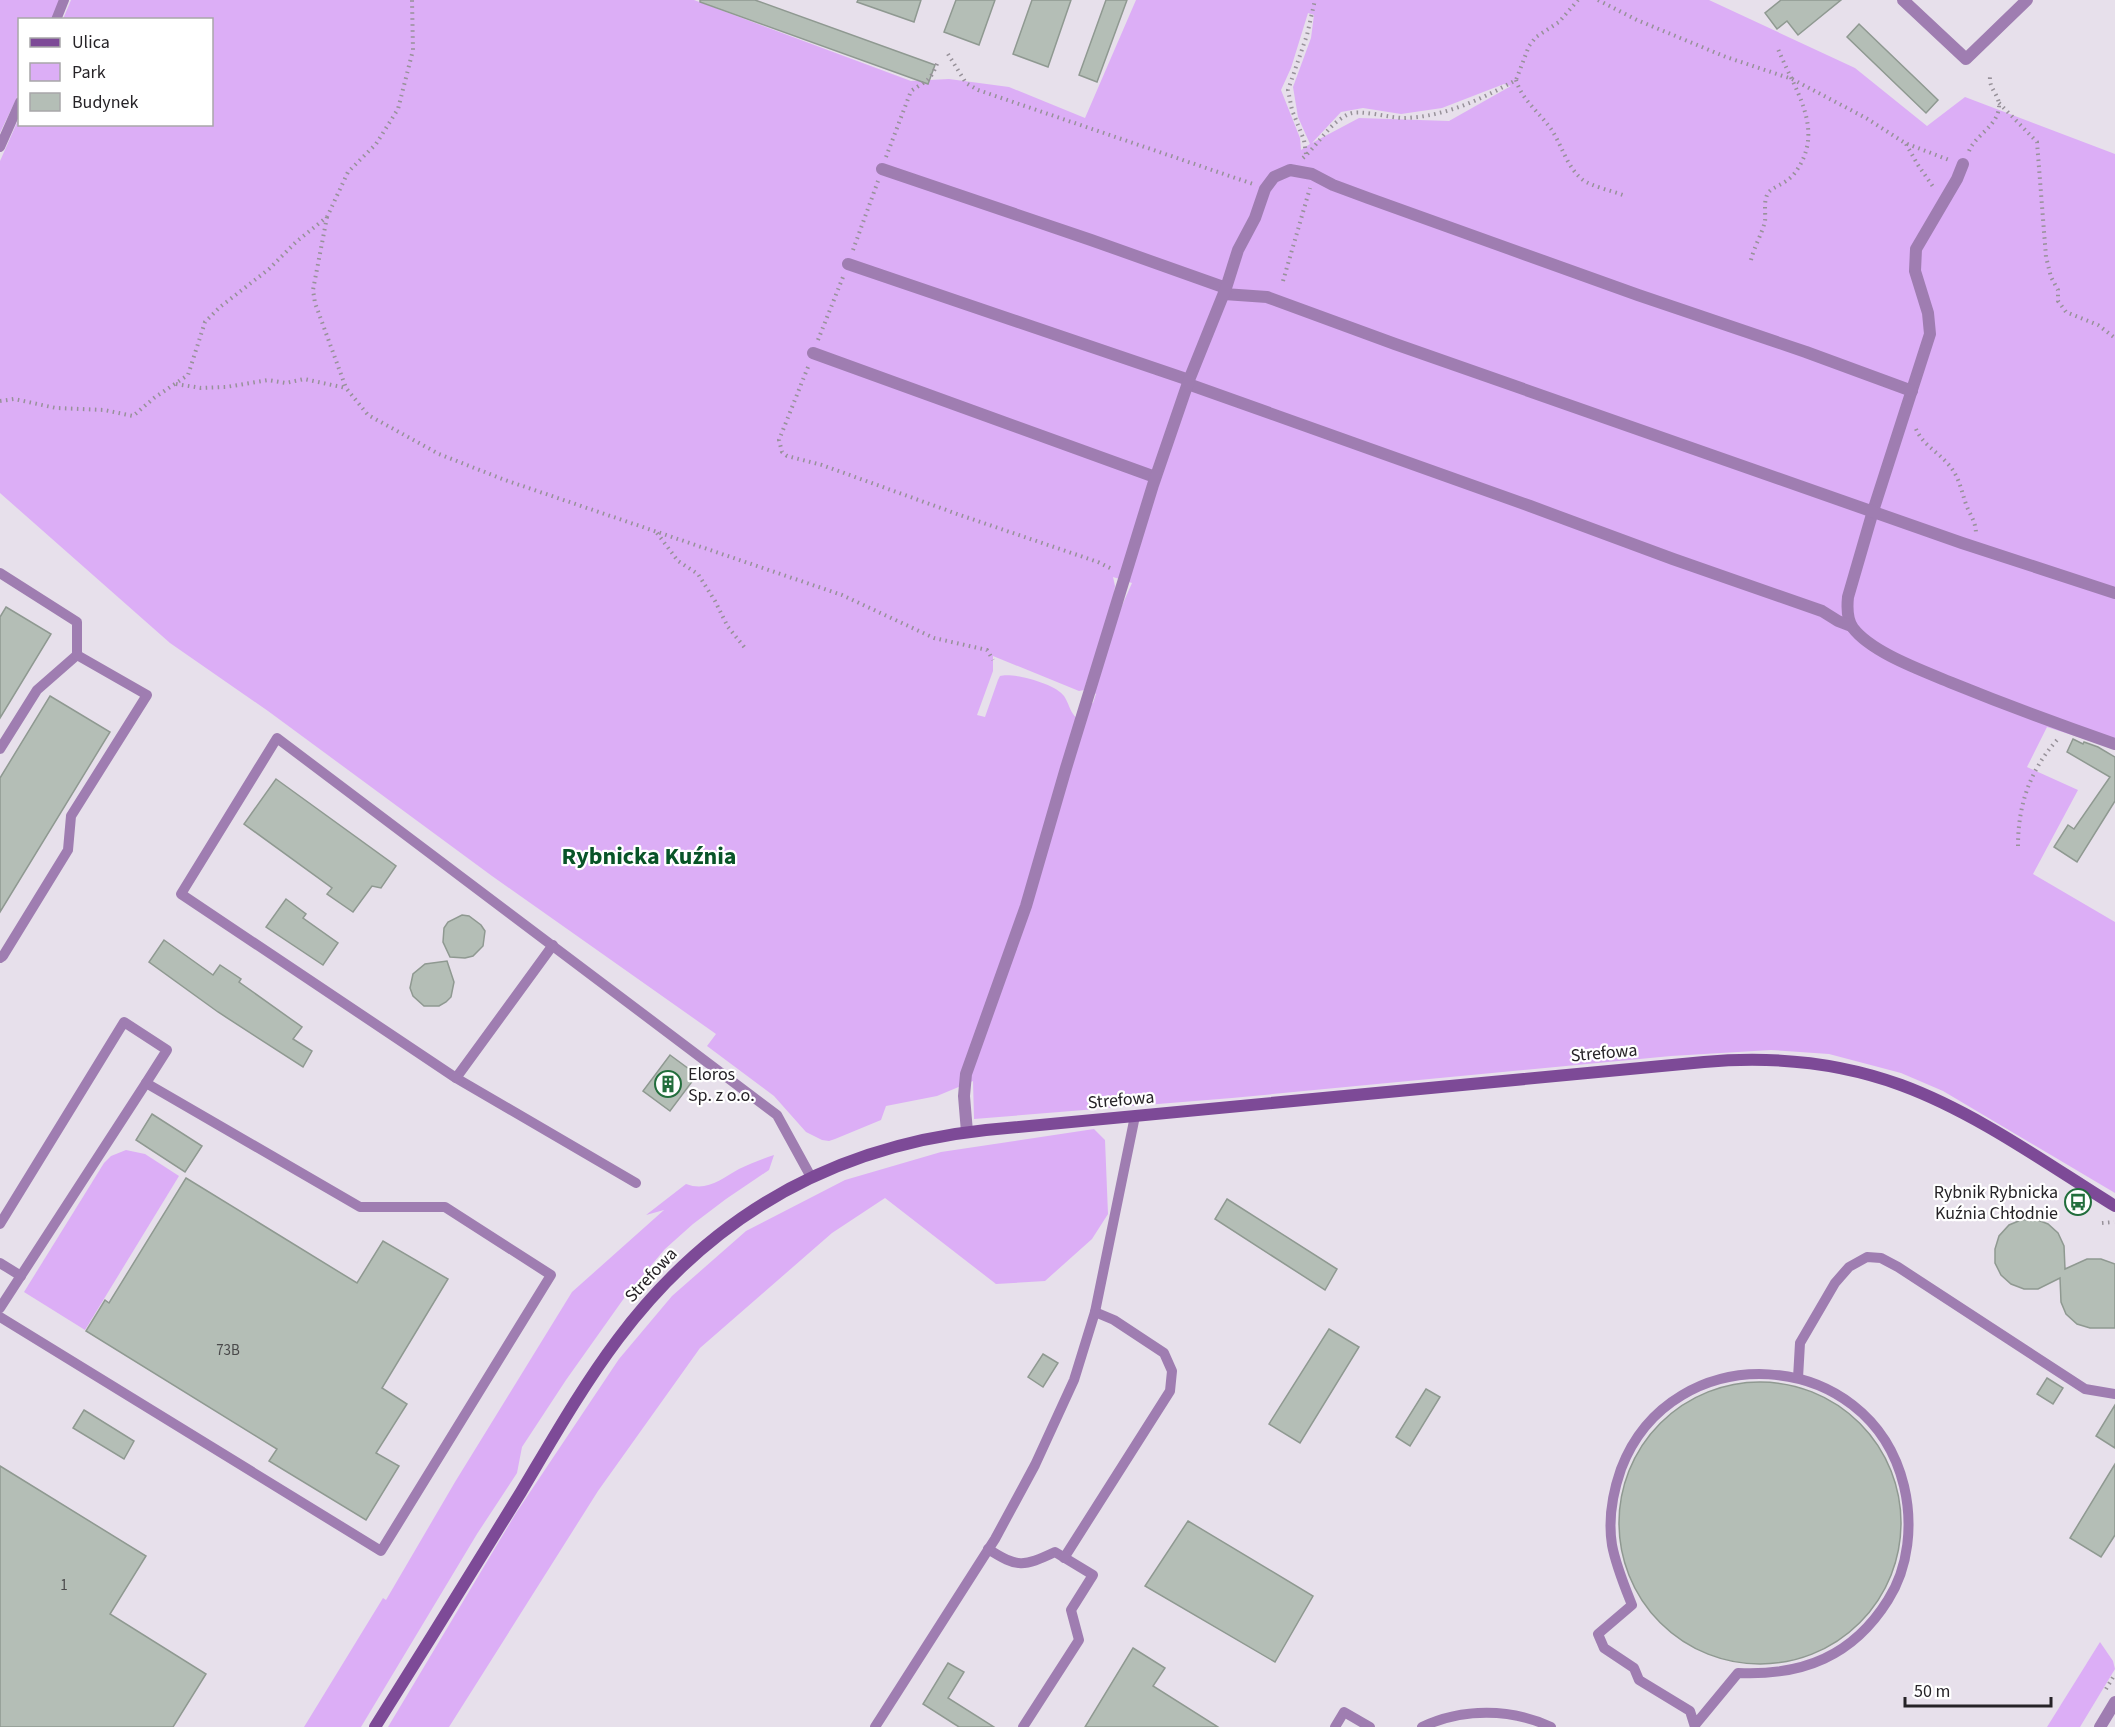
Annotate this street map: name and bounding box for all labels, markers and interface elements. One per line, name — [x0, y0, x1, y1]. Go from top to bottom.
legend — [18, 18, 213, 126]
text: Ulica — [72, 30, 110, 55]
text: Park — [72, 60, 106, 85]
text: Budynek — [72, 90, 139, 115]
district label: Rybnicka Kuźnia — [561, 839, 737, 874]
street label: Strefowa — [1570, 1038, 1638, 1068]
place label: Eloros Sp. z o.o. — [688, 1062, 755, 1108]
building icon: Eloros Sp. z o.o. — [653, 1069, 683, 1099]
street label: Strefowa — [1087, 1085, 1155, 1115]
place label: Rybnik Rybnicka Kuźnia Chłodnie — [1934, 1180, 2058, 1226]
bus stop icon: Rybnik Rybnicka Kuźnia Chłodnie — [2063, 1187, 2093, 1217]
street label: Strefowa — [619, 1242, 683, 1308]
house number: 73B — [216, 1340, 240, 1361]
house number: 1 — [60, 1575, 68, 1596]
scale bar — [1905, 1670, 2050, 1708]
text: 50 m — [1914, 1679, 1950, 1704]

